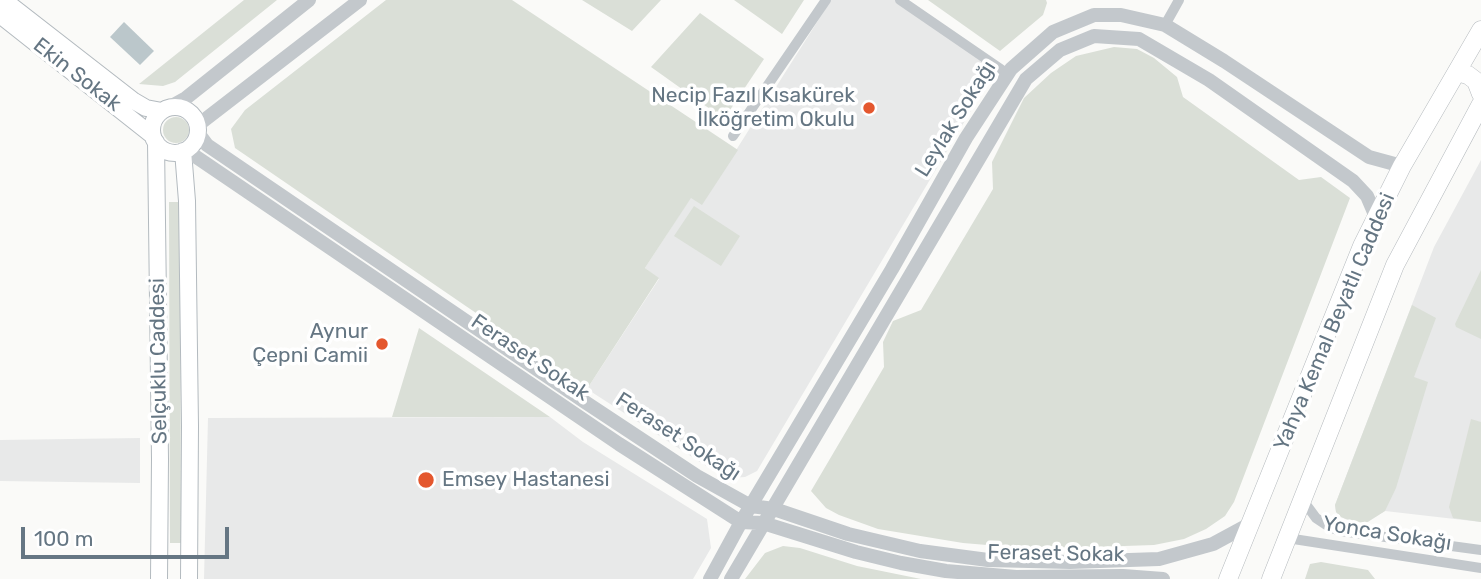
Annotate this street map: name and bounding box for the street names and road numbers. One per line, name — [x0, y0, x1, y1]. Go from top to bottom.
street label: Ekin Sokak — [28, 33, 126, 117]
street label: Leylak Sokağı — [910, 56, 1002, 182]
street label: Yahya Kemal Beyatlı Caddesi — [1269, 189, 1401, 455]
street label: Selçuklu Caddesi — [145, 278, 173, 444]
street label: Feraset Sokak — [466, 309, 594, 407]
street label: Feraset Sokağı — [611, 387, 745, 487]
street label: Yonca Sokağı — [1321, 511, 1453, 557]
street label: Feraset Sokak — [987, 540, 1125, 568]

